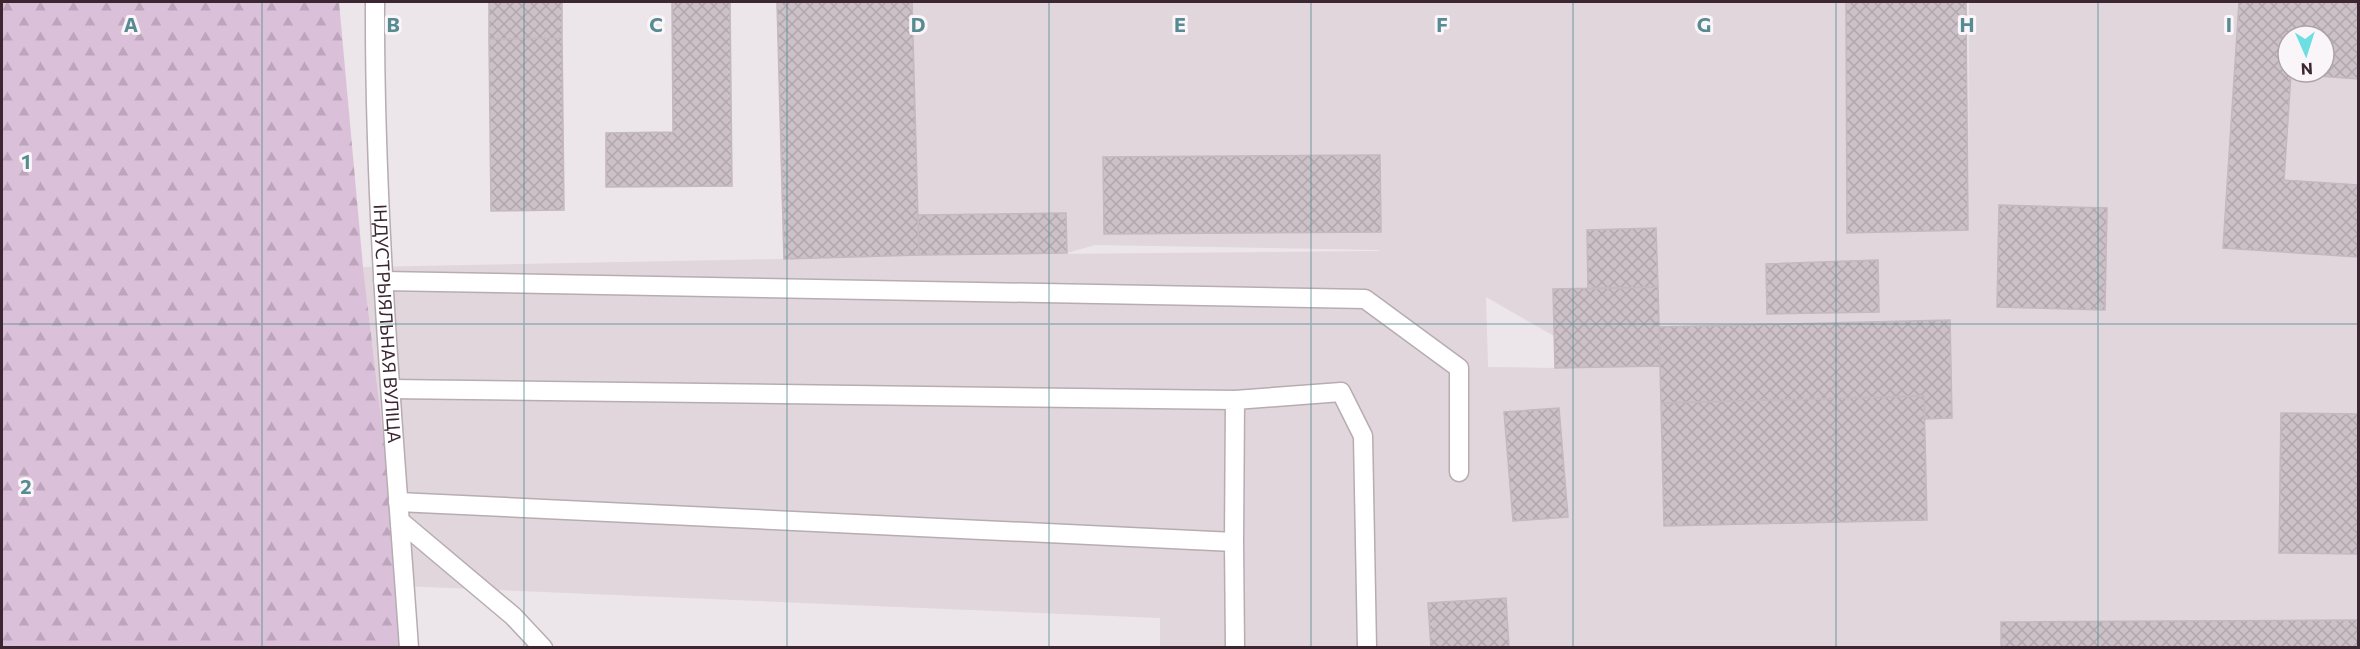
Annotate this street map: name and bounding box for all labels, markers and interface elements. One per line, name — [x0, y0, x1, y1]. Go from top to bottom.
text: A — [124, 12, 138, 36]
text: B — [386, 12, 400, 36]
text: C — [649, 12, 663, 36]
text: D — [911, 12, 925, 36]
text: E — [1174, 12, 1186, 36]
text: F — [1436, 12, 1448, 36]
text: G — [1697, 12, 1711, 36]
text: H — [1960, 12, 1975, 36]
text: I — [2226, 12, 2232, 36]
north arrow — [2276, 24, 2336, 84]
text: N — [2300, 60, 2313, 79]
text: 1 — [21, 149, 31, 173]
street label: ІНДУСТРЫЯЛЬНАЯ ВУЛІЦА — [369, 204, 406, 444]
text: 2 — [20, 474, 32, 498]

